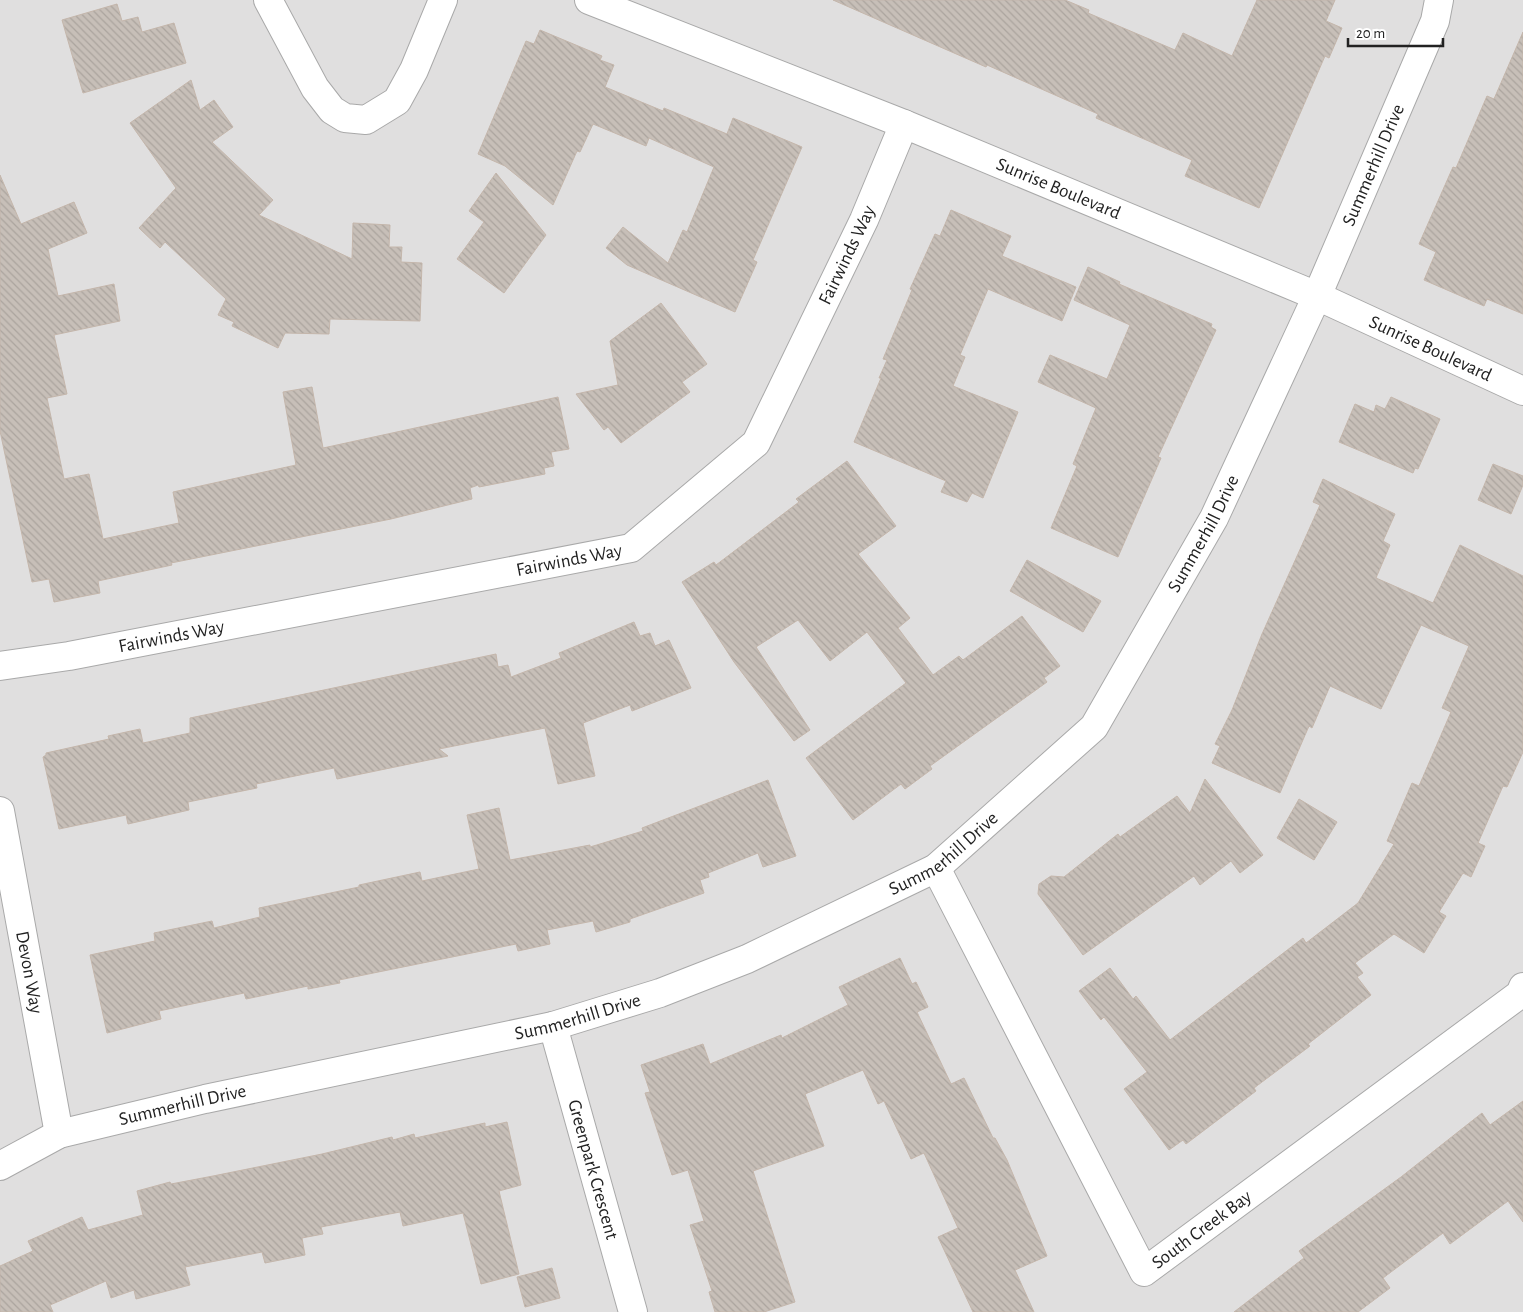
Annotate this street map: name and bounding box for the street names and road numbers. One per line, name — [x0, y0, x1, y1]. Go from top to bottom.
street label: Summerhill Drive — [1339, 101, 1408, 229]
street label: Sunrise Boulevard — [994, 154, 1124, 223]
street label: Fairwinds Way — [815, 203, 878, 308]
street label: Sunrise Boulevard — [1366, 312, 1495, 385]
street label: Summerhill Drive — [1164, 472, 1242, 595]
street label: Fairwinds Way — [515, 540, 624, 579]
street label: Fairwinds Way — [117, 617, 226, 656]
street label: Summerhill Drive — [886, 808, 1001, 899]
street label: Devon Way — [13, 930, 46, 1015]
street label: Summerhill Drive — [513, 990, 643, 1043]
street label: Summerhill Drive — [117, 1081, 248, 1129]
street label: Greenpark Crescent — [565, 1098, 622, 1241]
street label: South Creek Bay — [1148, 1187, 1255, 1272]

